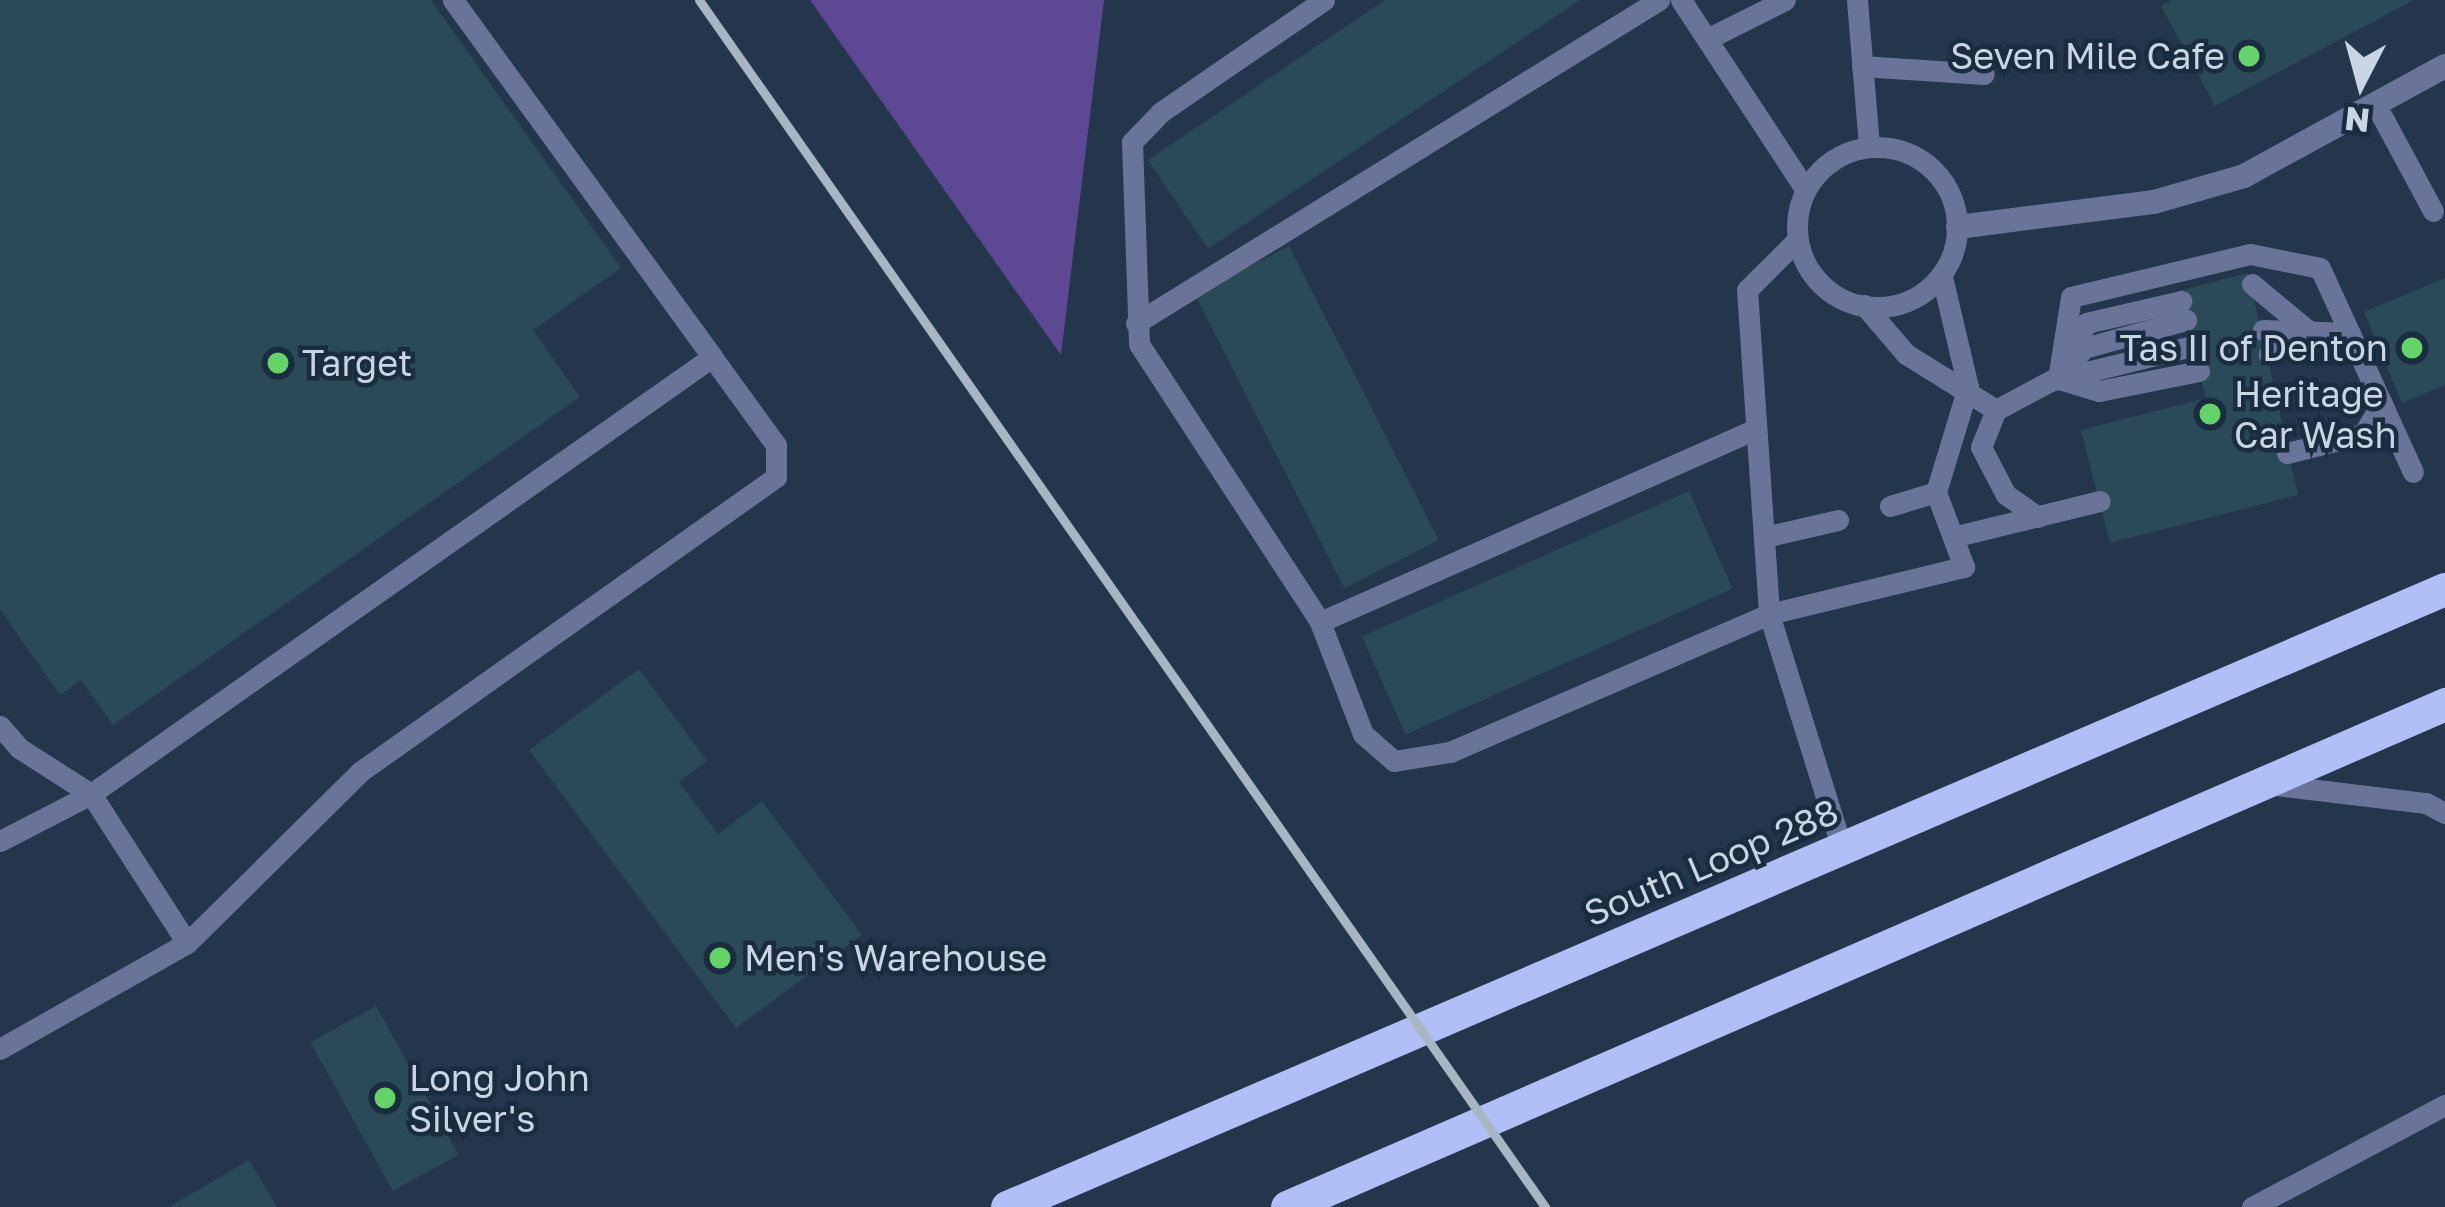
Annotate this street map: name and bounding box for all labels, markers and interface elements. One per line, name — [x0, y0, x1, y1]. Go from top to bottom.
north arrow — [2301, 24, 2421, 144]
place label: Seven Mile Cafe — [1950, 34, 2225, 78]
marker: Seven Mile Cafe — [2236, 43, 2262, 69]
text: N — [2343, 100, 2372, 141]
place label: Tas II of Denton — [2120, 326, 2388, 370]
marker: Tas II of Denton — [2399, 335, 2425, 361]
place label: Target — [302, 341, 413, 385]
marker: Target — [265, 350, 291, 376]
place label: Heritage Car Wash — [2234, 371, 2397, 456]
marker: Heritage Car Wash — [2197, 401, 2223, 427]
street label: South Loop 288 — [1578, 789, 1844, 935]
place label: Men's Warehouse — [744, 936, 1047, 980]
marker: Men's Warehouse — [707, 945, 733, 971]
place label: Long John Silver's — [409, 1055, 590, 1140]
marker: Long John Silver's — [372, 1085, 398, 1111]

